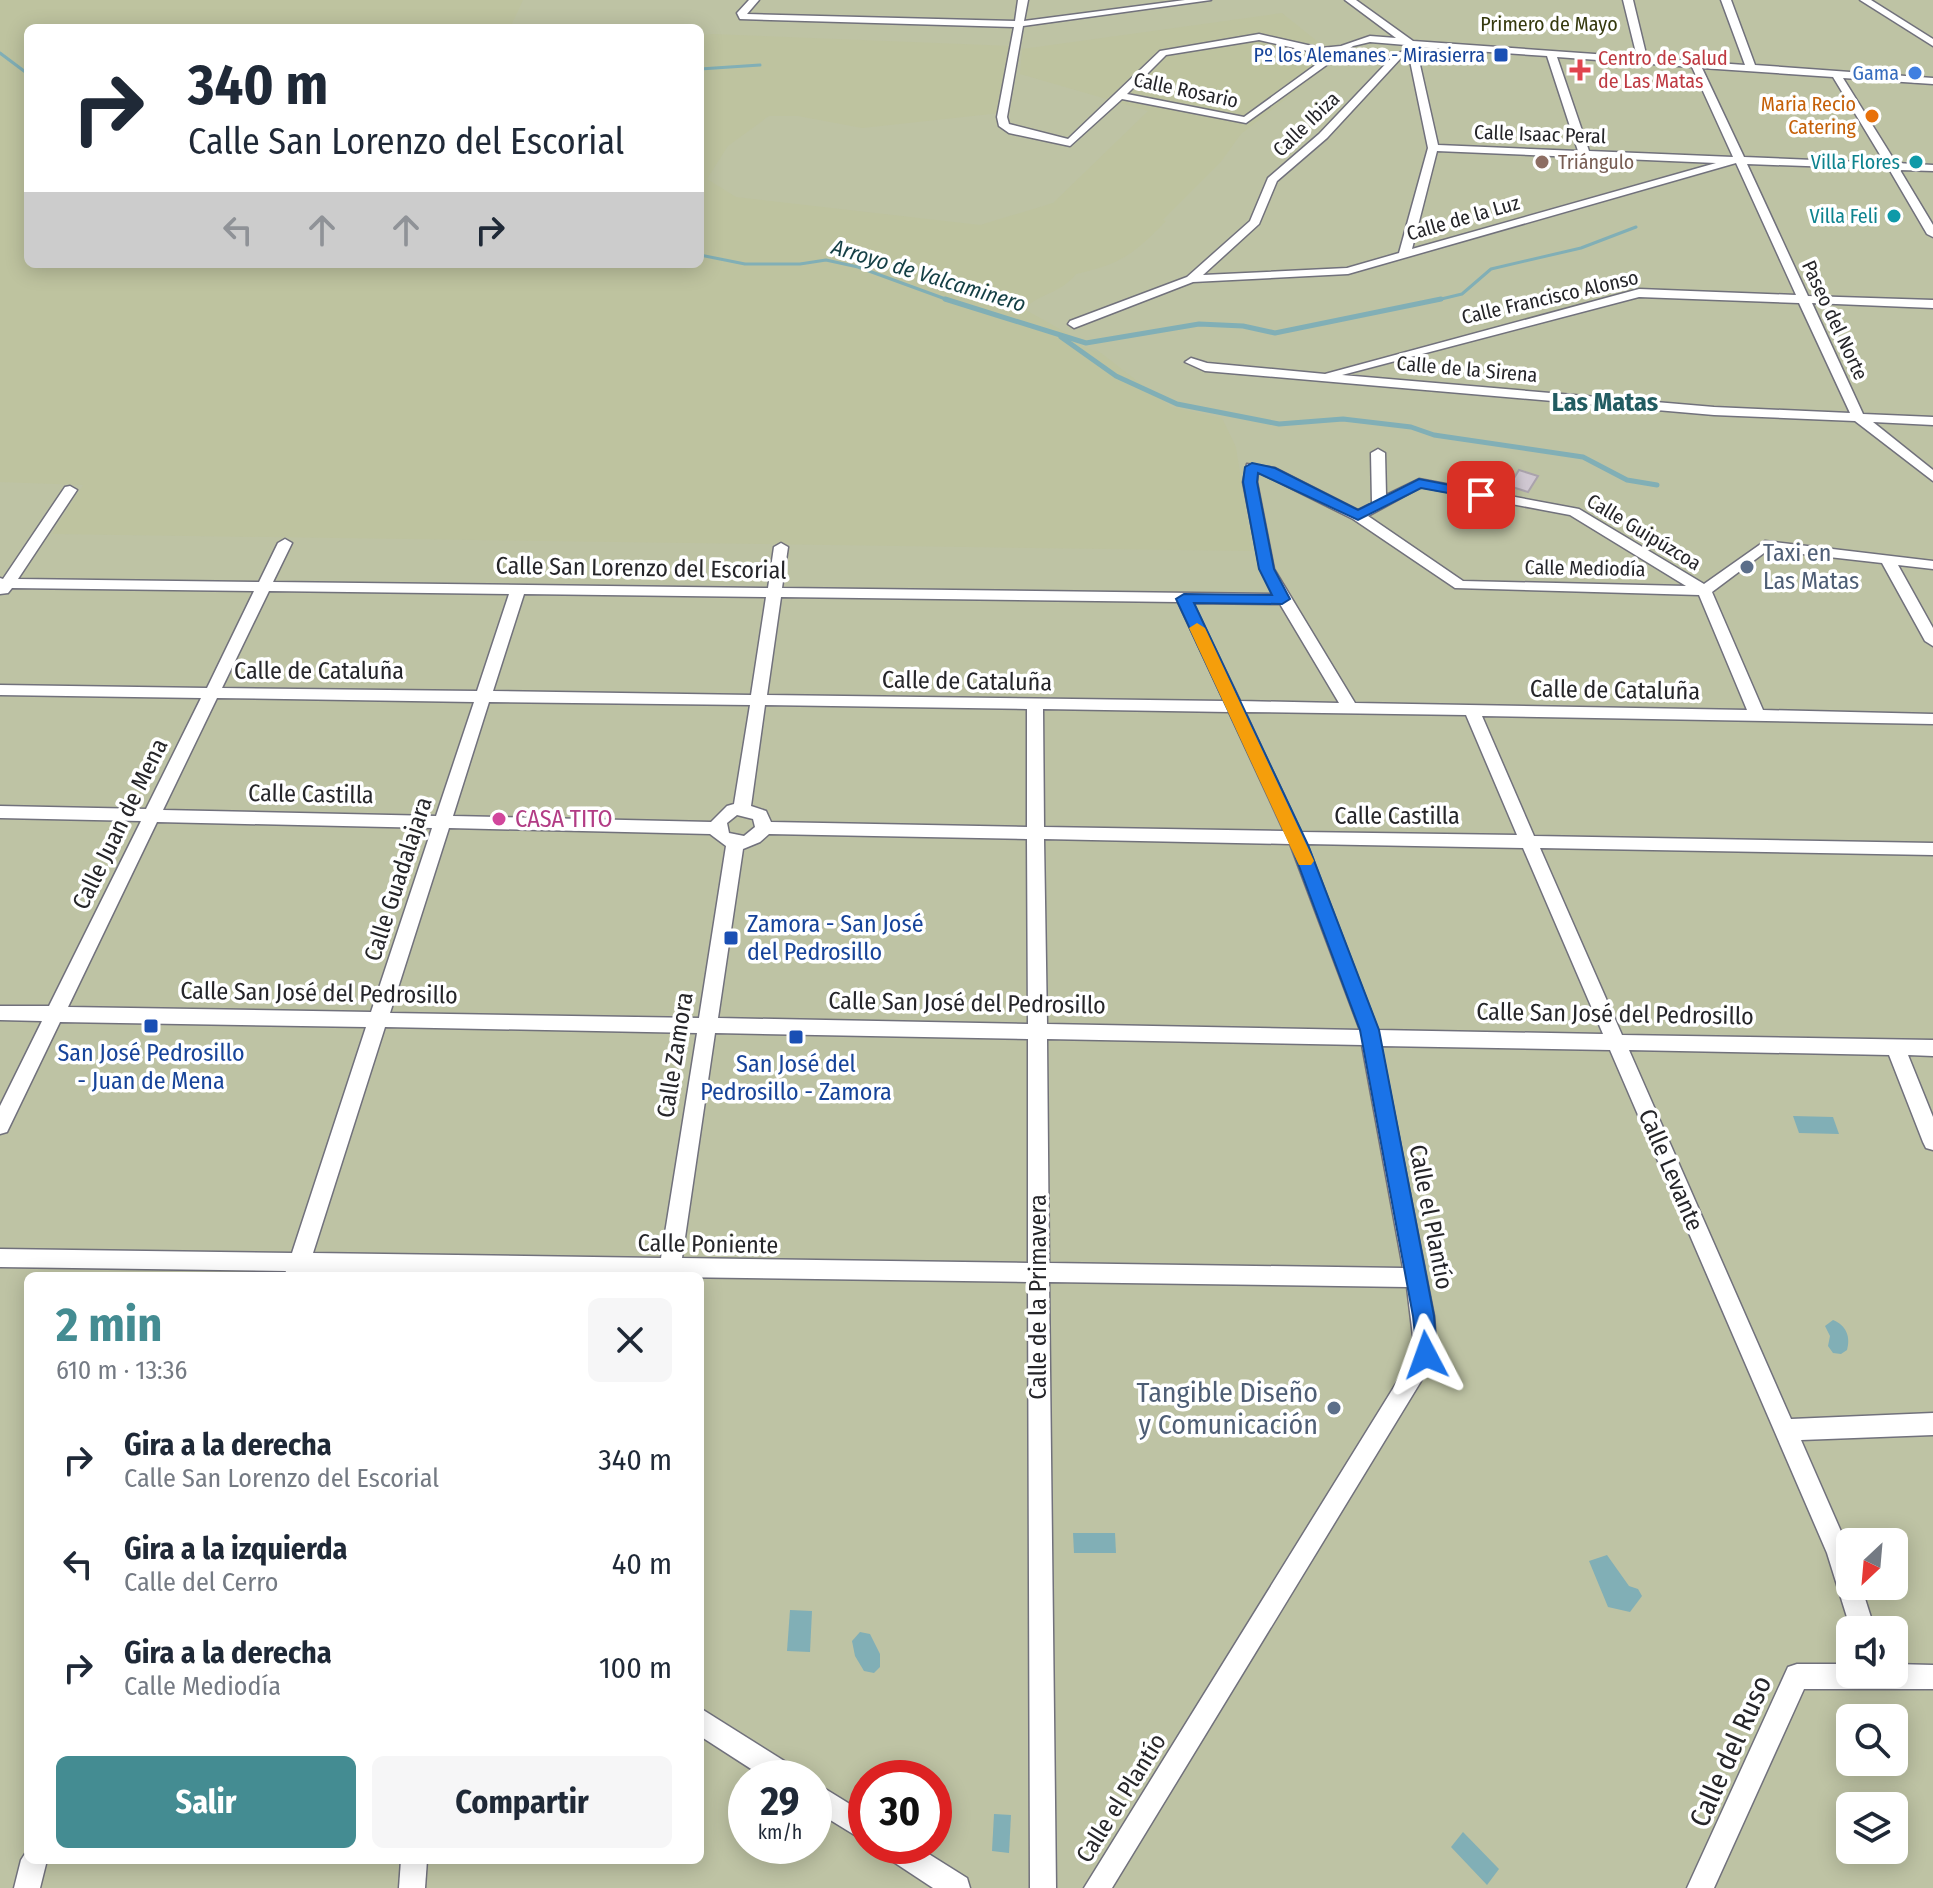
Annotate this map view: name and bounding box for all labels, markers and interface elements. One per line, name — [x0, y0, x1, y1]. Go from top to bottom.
park label: Primero de Mayo — [1480, 12, 1618, 36]
place label: Pº los Alemanes - Mirasierra — [1253, 43, 1485, 67]
marker: Pº los Alemanes - Mirasierra — [1492, 46, 1510, 64]
place label: Centro de Salud de Las Matas — [1598, 46, 1728, 93]
text: 340 m — [188, 52, 328, 119]
icon: right — [56, 56, 160, 160]
marker: Centro de Salud de Las Matas — [1569, 59, 1591, 81]
place label: Gama — [1853, 61, 1899, 85]
marker: Gama — [1906, 64, 1924, 82]
street label: Calle Rosario — [1131, 67, 1241, 113]
street label: Calle Ibiza — [1268, 87, 1344, 161]
place label: Maria Recio Catering — [1761, 92, 1857, 139]
marker: Maria Recio Catering — [1863, 107, 1881, 125]
text: Calle San Lorenzo del Escorial — [188, 120, 624, 164]
street label: Calle Isaac Peral — [1474, 120, 1606, 148]
place label: Triángulo — [1558, 150, 1634, 174]
place label: Villa Flores — [1811, 150, 1900, 174]
marker: Triángulo — [1533, 153, 1551, 171]
marker: Villa Flores — [1907, 153, 1925, 171]
street label: Calle de la Luz — [1404, 190, 1522, 246]
place label: Villa Feli — [1810, 204, 1878, 228]
marker: Villa Feli — [1885, 207, 1903, 225]
icon: left — [216, 208, 260, 252]
icon: ahead — [300, 208, 344, 252]
icon: ahead — [384, 208, 428, 252]
icon: right — [468, 208, 512, 252]
water label: Arroyo de Valcaminero — [827, 233, 1029, 318]
street label: Paseo del Norte — [1797, 256, 1873, 384]
street label: Calle Francisco Alonso — [1459, 265, 1641, 329]
street label: Calle de la Sirena — [1396, 351, 1538, 387]
district label: Las Matas — [1552, 387, 1658, 418]
pin — [1447, 461, 1515, 529]
icon: arrive — [1459, 473, 1503, 517]
street label: Calle Guipúzcoa — [1583, 489, 1705, 575]
place label: Taxi en Las Matas — [1763, 539, 1859, 595]
street label: Calle San Lorenzo del Escorial — [495, 551, 787, 585]
street label: Calle Mediodía — [1524, 555, 1646, 581]
marker: Taxi en Las Matas — [1738, 558, 1756, 576]
street label: Calle de Cataluña — [234, 657, 404, 685]
street label: Calle de Cataluña — [882, 666, 1052, 696]
street label: Calle de Cataluña — [1530, 675, 1700, 705]
street label: Calle Juan de Mena — [67, 734, 173, 914]
street label: Calle Castilla — [248, 779, 374, 809]
street label: Calle Guadalajara — [358, 793, 438, 965]
street label: Calle Castilla — [1334, 802, 1460, 830]
place label: CASA TITO — [515, 805, 613, 833]
marker: CASA TITO — [490, 810, 508, 828]
place label: Zamora - San José del Pedrosillo — [747, 910, 924, 966]
marker: Zamora - San José del Pedrosillo — [722, 929, 740, 947]
street label: Calle San José del Pedrosillo — [180, 977, 458, 1009]
street label: Calle San José del Pedrosillo — [828, 987, 1106, 1019]
street label: Calle Zamora — [651, 990, 699, 1120]
street label: Calle San José del Pedrosillo — [1476, 998, 1754, 1030]
marker: San José Pedrosillo - Juan de Mena — [142, 1017, 160, 1035]
marker: San José del Pedrosillo - Zamora — [787, 1028, 805, 1046]
place label: San José Pedrosillo - Juan de Mena — [57, 1039, 245, 1095]
place label: San José del Pedrosillo - Zamora — [700, 1050, 892, 1106]
street label: Calle Levante — [1633, 1105, 1709, 1235]
street label: Calle el Plantío — [1403, 1142, 1459, 1292]
street label: Calle de la Primavera — [1024, 1194, 1052, 1400]
street label: Calle Poniente — [638, 1229, 778, 1259]
text: 2 min — [56, 1296, 162, 1354]
button: close — [588, 1298, 672, 1382]
position arrow — [1384, 1313, 1468, 1397]
text: 610 m · 13:36 — [56, 1355, 187, 1386]
place label: Tangible Diseño y Comunicación — [1137, 1376, 1318, 1441]
marker: Tangible Diseño y Comunicación — [1325, 1399, 1343, 1417]
text: Gira a la derecha — [124, 1427, 332, 1463]
icon: right — [56, 1438, 100, 1482]
text: 340 m — [598, 1442, 672, 1478]
text: Calle San Lorenzo del Escorial — [124, 1463, 439, 1494]
north arrow — [1836, 1528, 1908, 1600]
map controls — [1836, 1528, 1908, 1864]
text: Gira a la izquierda — [124, 1531, 347, 1567]
icon: left — [56, 1542, 100, 1586]
text: 40 m — [612, 1546, 672, 1582]
text: Calle del Cerro — [124, 1567, 278, 1598]
button: sound — [1836, 1616, 1908, 1688]
text: Gira a la derecha — [124, 1635, 332, 1671]
icon: right — [56, 1646, 100, 1690]
text: 100 m — [599, 1650, 672, 1686]
text: Calle Mediodía — [124, 1671, 281, 1702]
street label: Calle del Ruso — [1682, 1671, 1778, 1832]
button: search — [1836, 1704, 1908, 1776]
street label: Calle el Plantío — [1070, 1728, 1172, 1868]
button: Salir — [56, 1756, 356, 1848]
button: Compartir — [372, 1756, 672, 1848]
speed limit sign: 30 — [848, 1760, 952, 1864]
text: 29 — [760, 1778, 799, 1826]
button: layers — [1836, 1792, 1908, 1864]
text: km/h — [758, 1820, 802, 1844]

